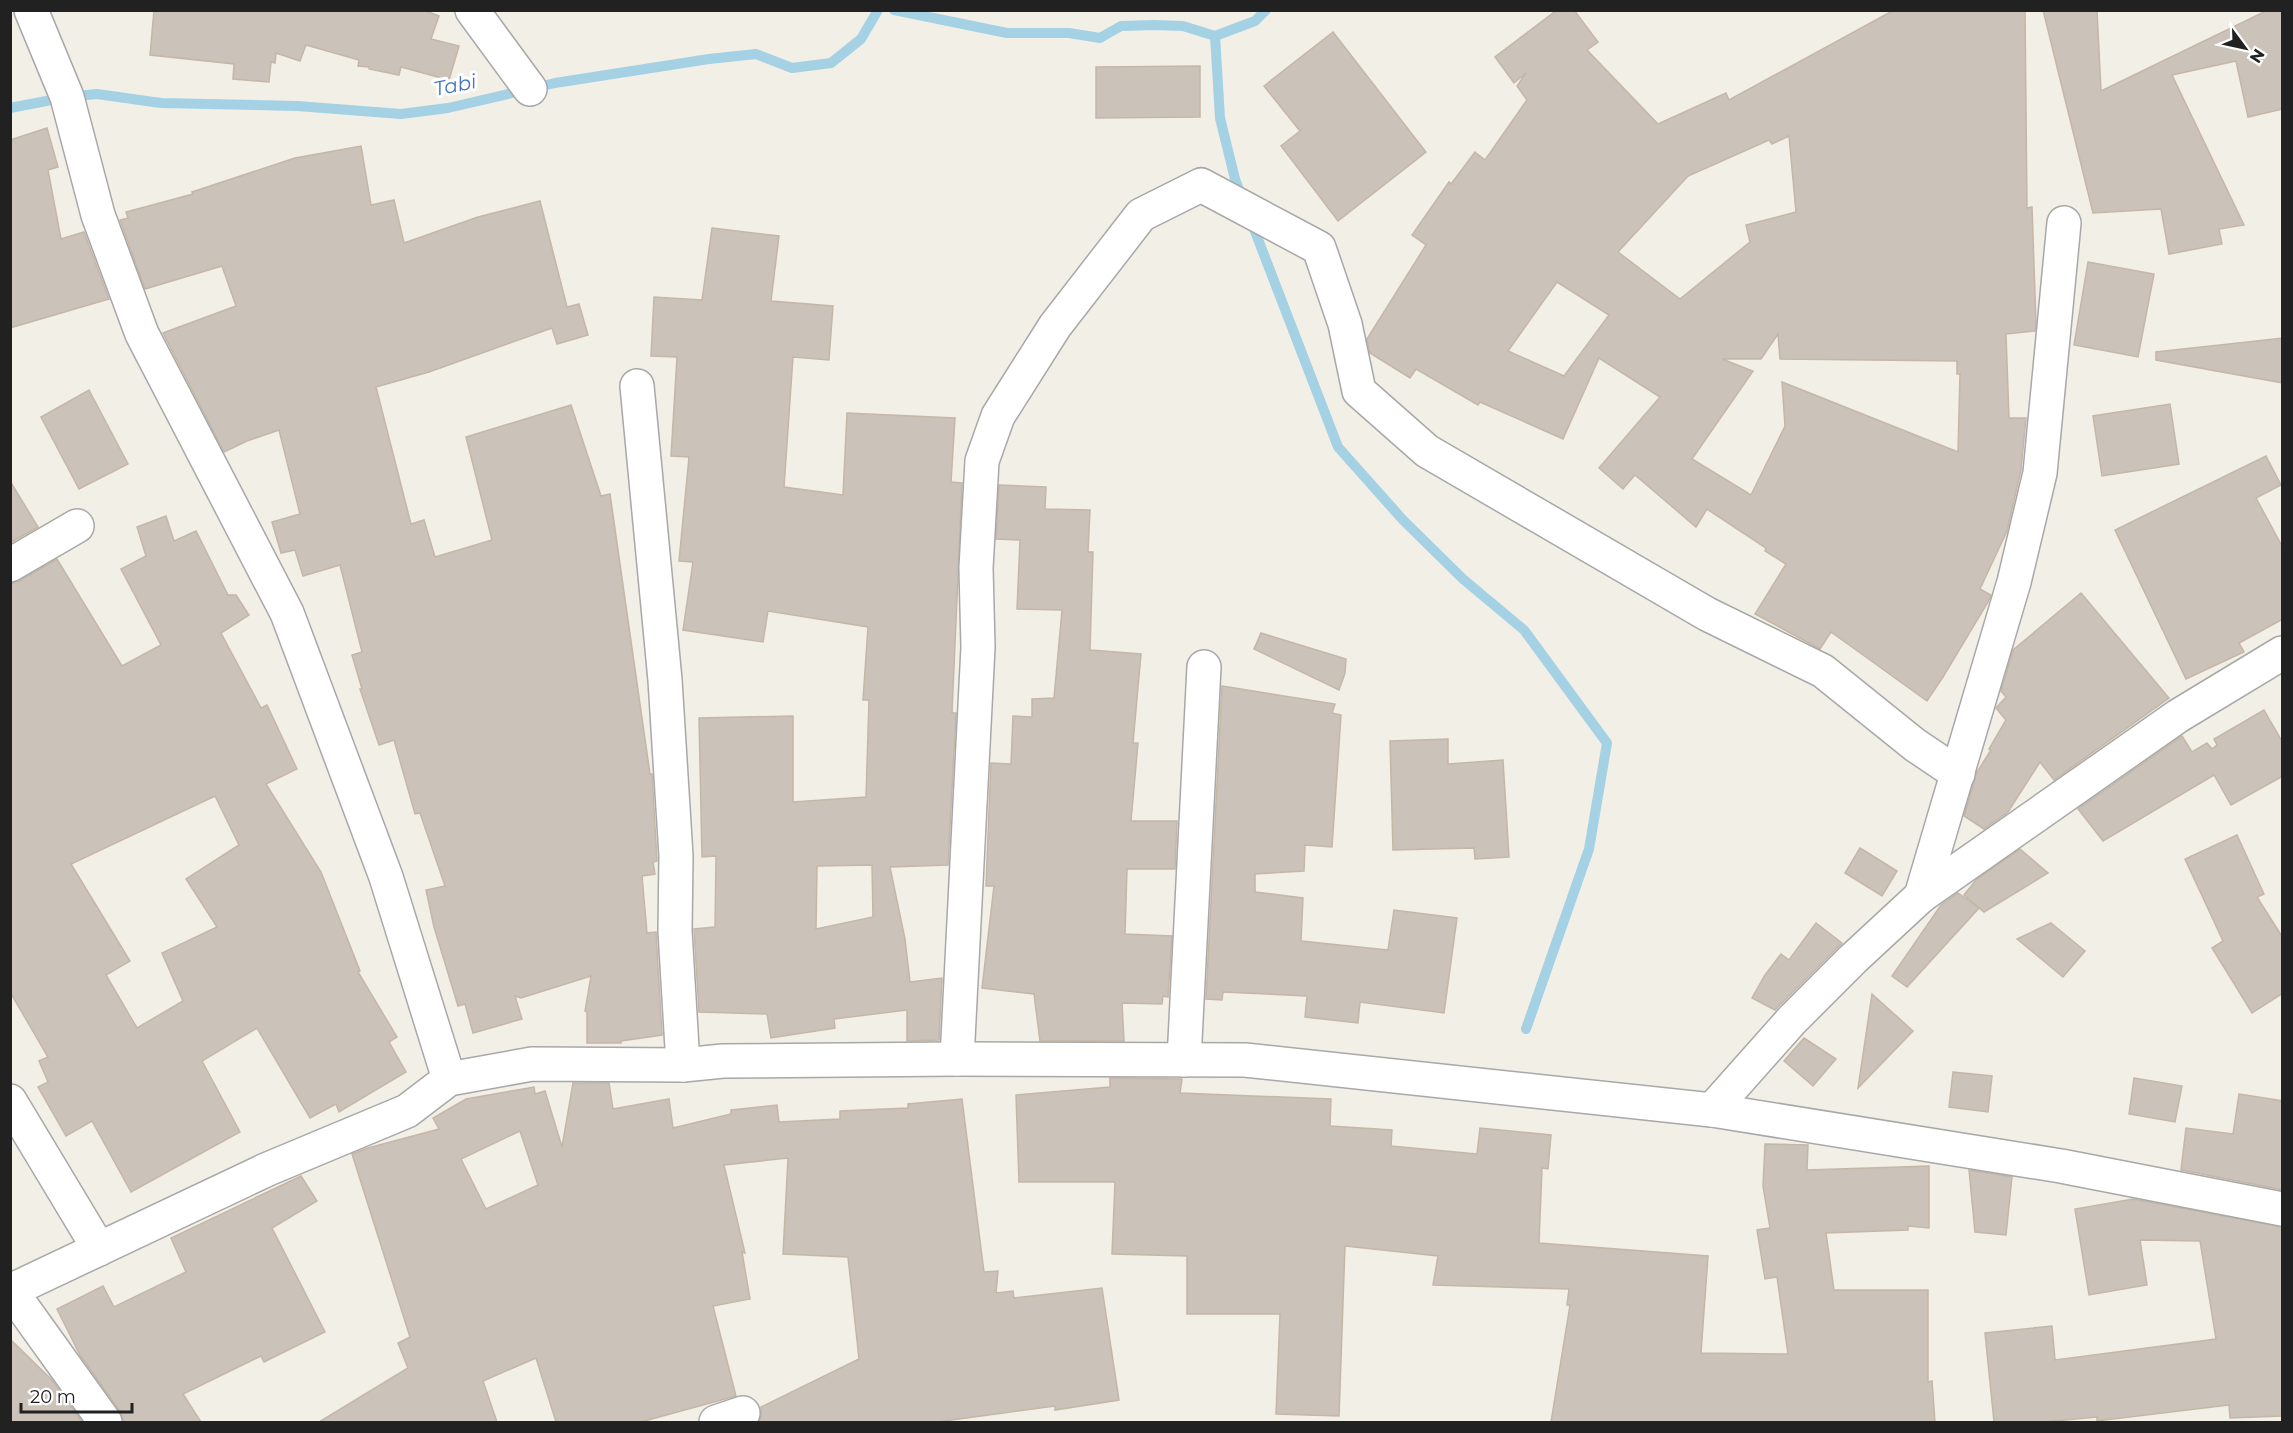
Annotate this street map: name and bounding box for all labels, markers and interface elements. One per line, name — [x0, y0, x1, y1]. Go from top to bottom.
north arrow — [2215, 18, 2275, 78]
text: N — [2246, 45, 2269, 66]
water label: Tabi — [432, 69, 479, 101]
scale bar — [21, 1376, 132, 1414]
text: 20 m — [30, 1386, 76, 1408]

